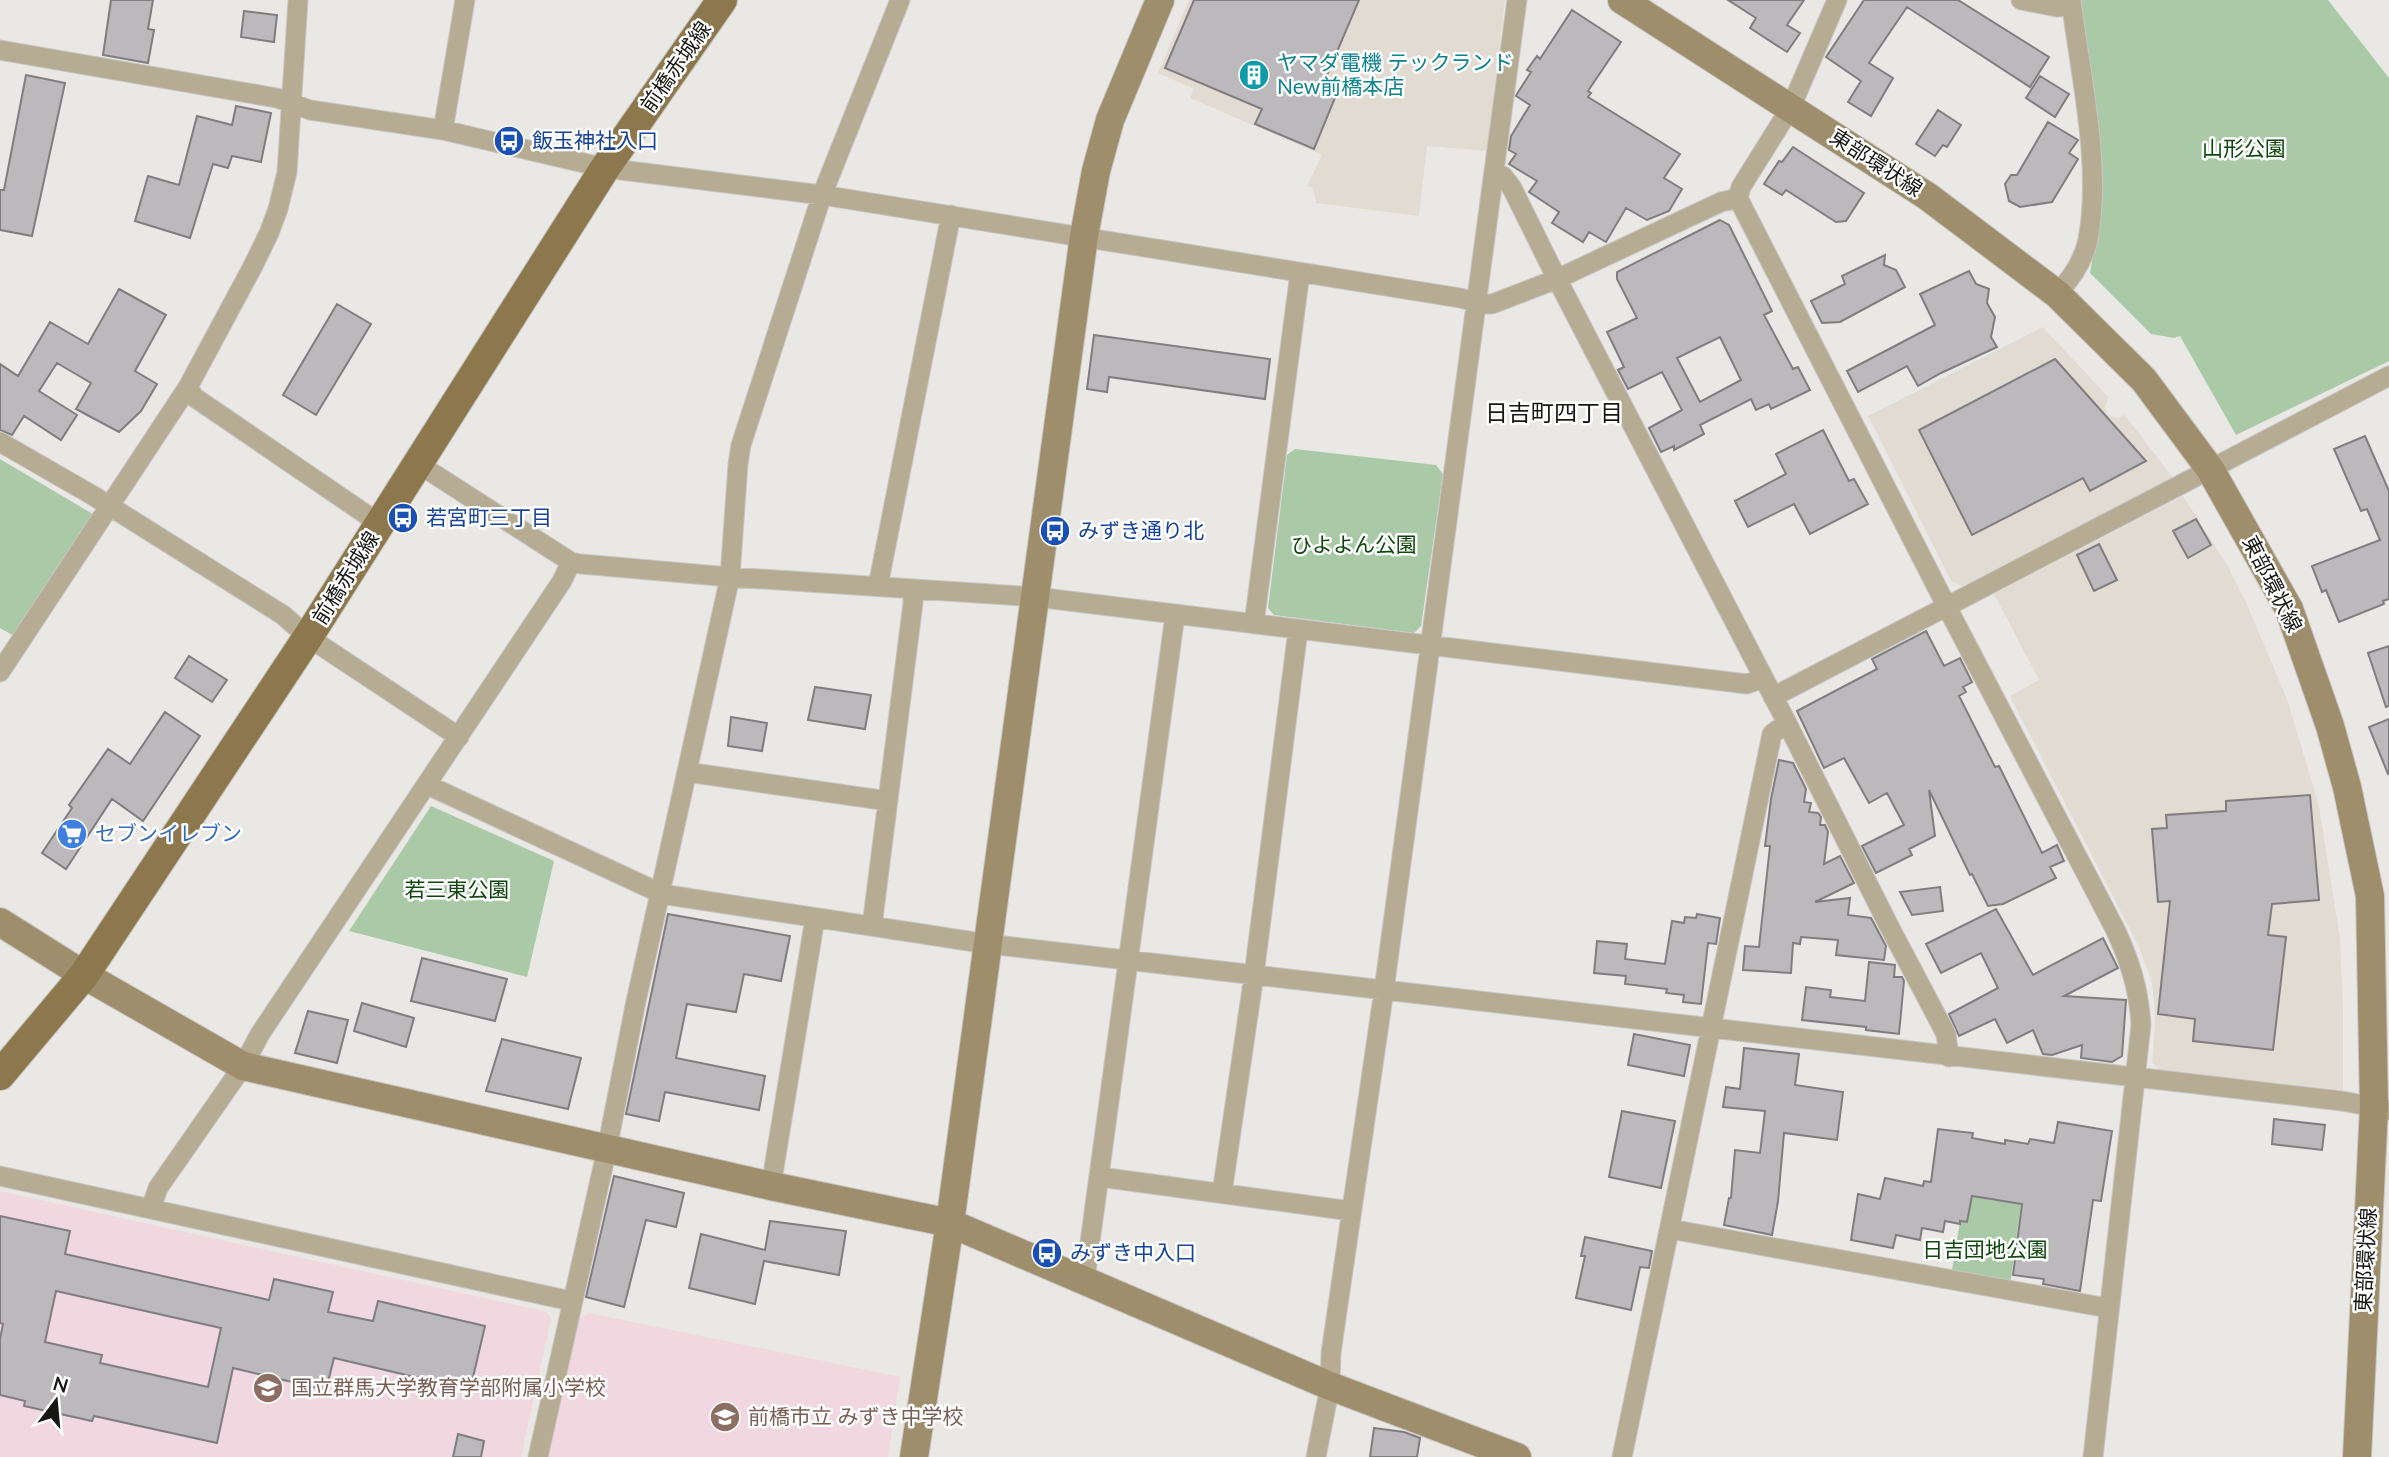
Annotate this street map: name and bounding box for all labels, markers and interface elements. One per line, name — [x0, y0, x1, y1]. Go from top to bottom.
street label: 前橋赤城線 — [634, 16, 715, 116]
place label: ヤマダ電機 テックランド New前橋本店 — [1277, 49, 1513, 98]
building icon: ヤマダ電機 テックランド New前橋本店 — [1237, 58, 1271, 92]
street label: 東部環状線 — [1826, 123, 1928, 201]
bus stop icon: 飯玉神社入口 — [492, 124, 526, 158]
place label: 飯玉神社入口 — [532, 127, 658, 152]
park label: 山形公園 — [2202, 135, 2286, 160]
district label: 日吉町四丁目 — [1485, 398, 1623, 426]
bus stop icon: 若宮町三丁目 — [386, 501, 420, 535]
place label: 若宮町三丁目 — [426, 504, 552, 529]
bus stop icon: みずき通り北 — [1038, 514, 1072, 548]
place label: みずき通り北 — [1078, 517, 1204, 542]
street label: 前橋赤城線 — [306, 526, 383, 628]
park label: ひよよん公園 — [1291, 531, 1417, 556]
street label: 東部環状線 — [2238, 531, 2308, 636]
supermarket icon: セブンイレブン — [55, 817, 89, 851]
place label: セブンイレブン — [95, 820, 242, 845]
park label: 若三東公園 — [405, 876, 510, 901]
street label: 東部環状線 — [2349, 1207, 2380, 1313]
bus stop icon: みずき中入口 — [1030, 1236, 1064, 1270]
park label: 日吉団地公園 — [1922, 1236, 2048, 1261]
place label: みずき中入口 — [1070, 1239, 1196, 1264]
north arrow — [21, 1366, 91, 1436]
text: N — [51, 1371, 71, 1397]
school or university icon: 国立群馬大学教育学部附属小学校 — [251, 1371, 285, 1405]
place label: 国立群馬大学教育学部附属小学校 — [291, 1374, 606, 1399]
school or university icon: 前橋市立 みずき中学校 — [708, 1400, 742, 1434]
place label: 前橋市立 みずき中学校 — [748, 1403, 963, 1428]

